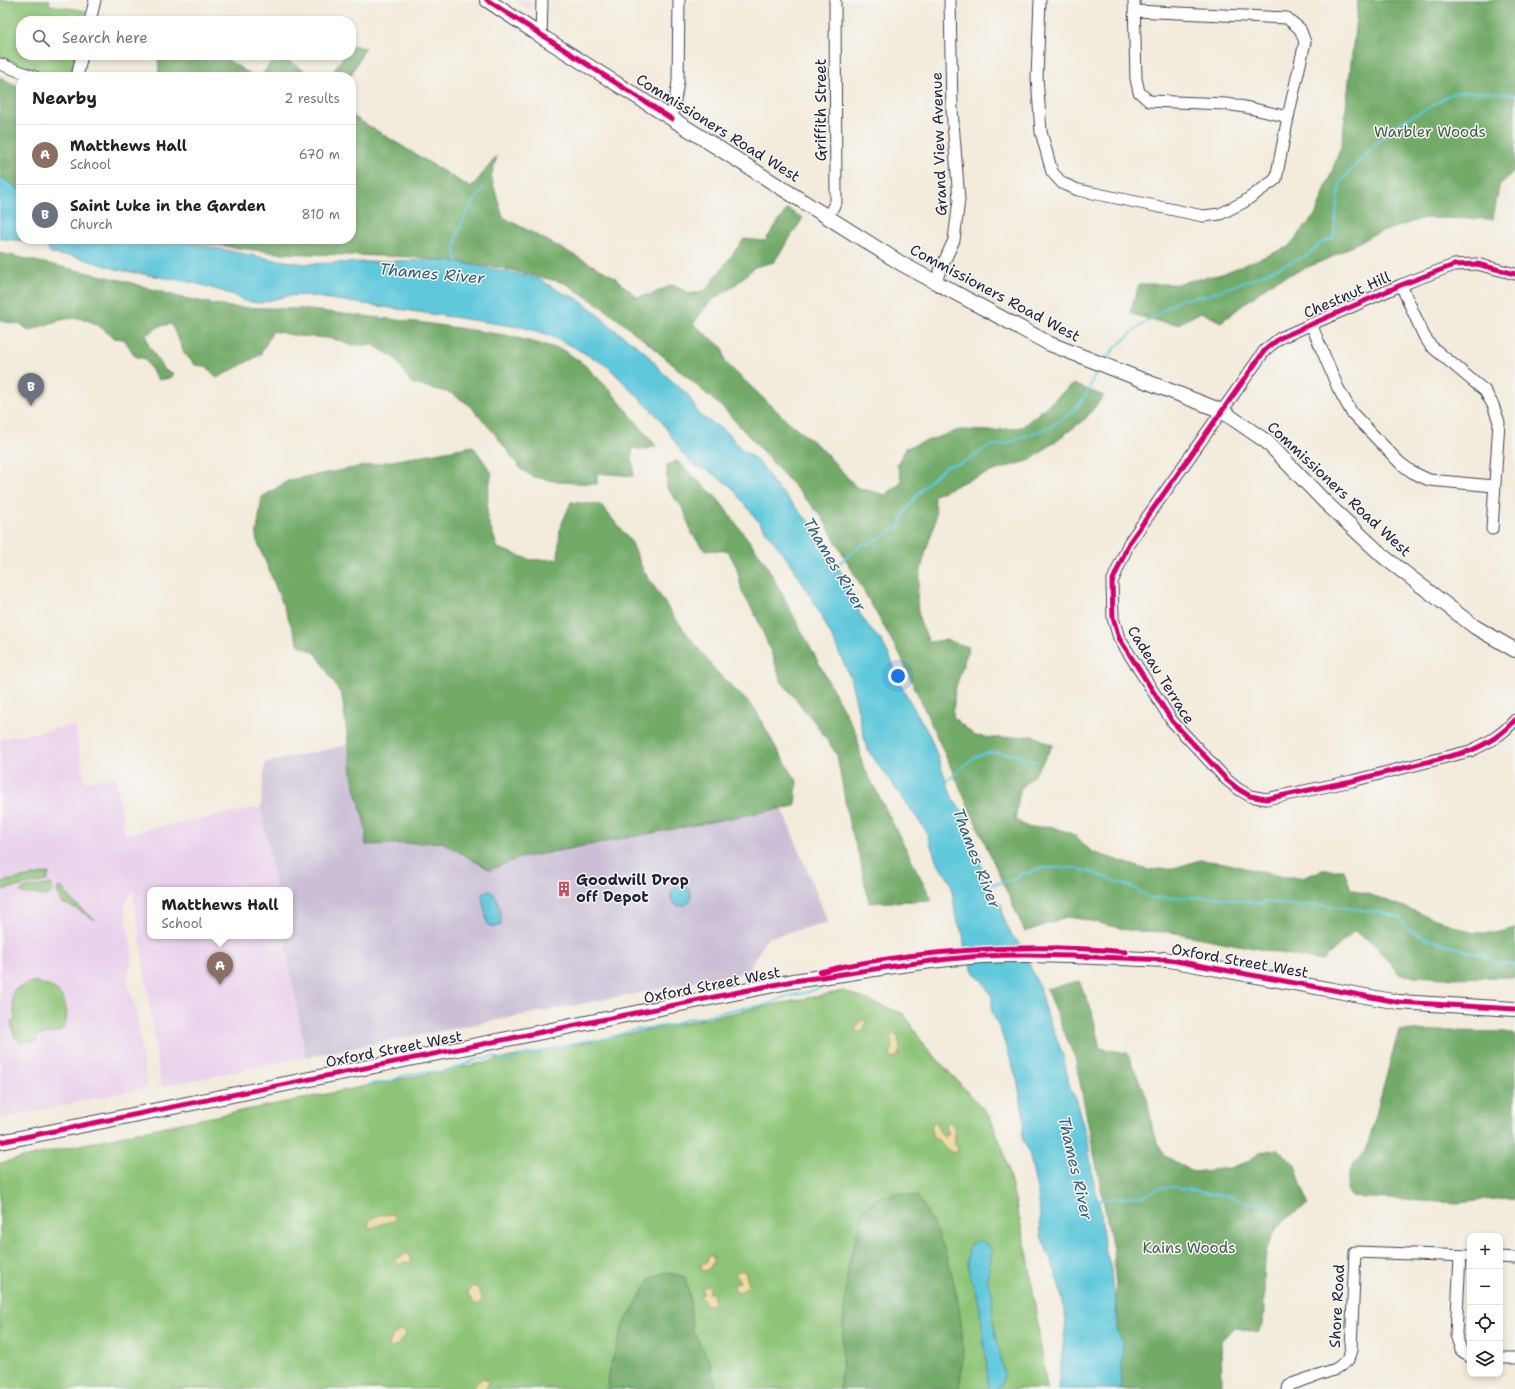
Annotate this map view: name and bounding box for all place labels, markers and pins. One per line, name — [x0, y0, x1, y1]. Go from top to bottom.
pin: B — [18, 373, 44, 406]
place label: Goodwill Drop off Depot — [576, 870, 689, 907]
building icon: Goodwill Drop off Depot — [555, 880, 573, 898]
pin: A — [207, 952, 233, 985]

